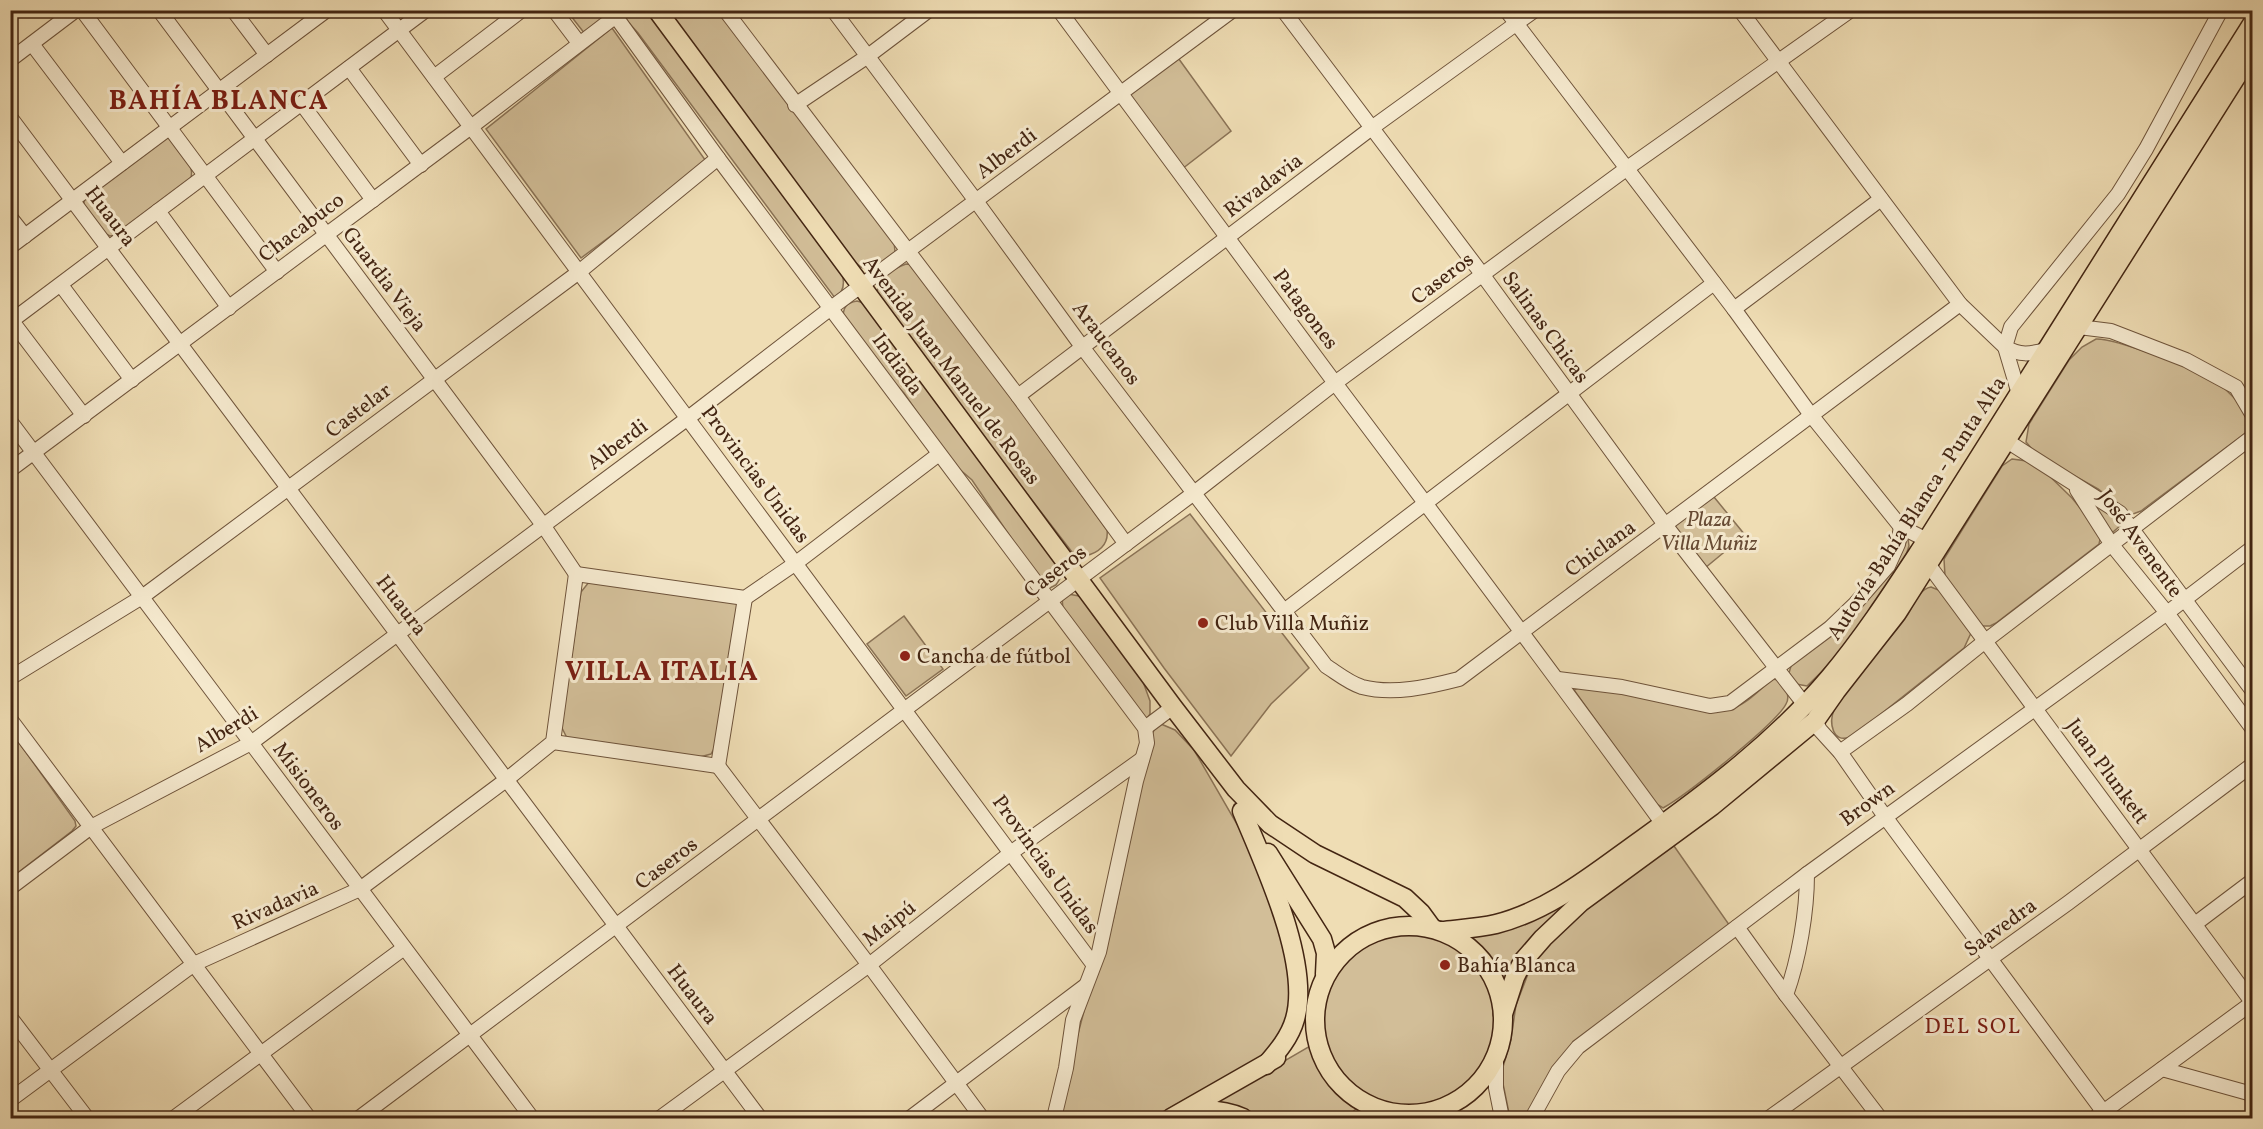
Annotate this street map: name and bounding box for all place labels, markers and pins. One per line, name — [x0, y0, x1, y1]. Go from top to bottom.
place label: Club Villa Muñiz — [1215, 610, 1369, 639]
marker: Club Villa Muñiz — [1196, 616, 1210, 630]
place label: Cancha de fútbol — [917, 643, 1071, 672]
marker: Cancha de fútbol — [898, 649, 912, 663]
place label: Bahía Blanca — [1457, 952, 1576, 981]
marker: Bahía Blanca — [1438, 958, 1452, 972]

